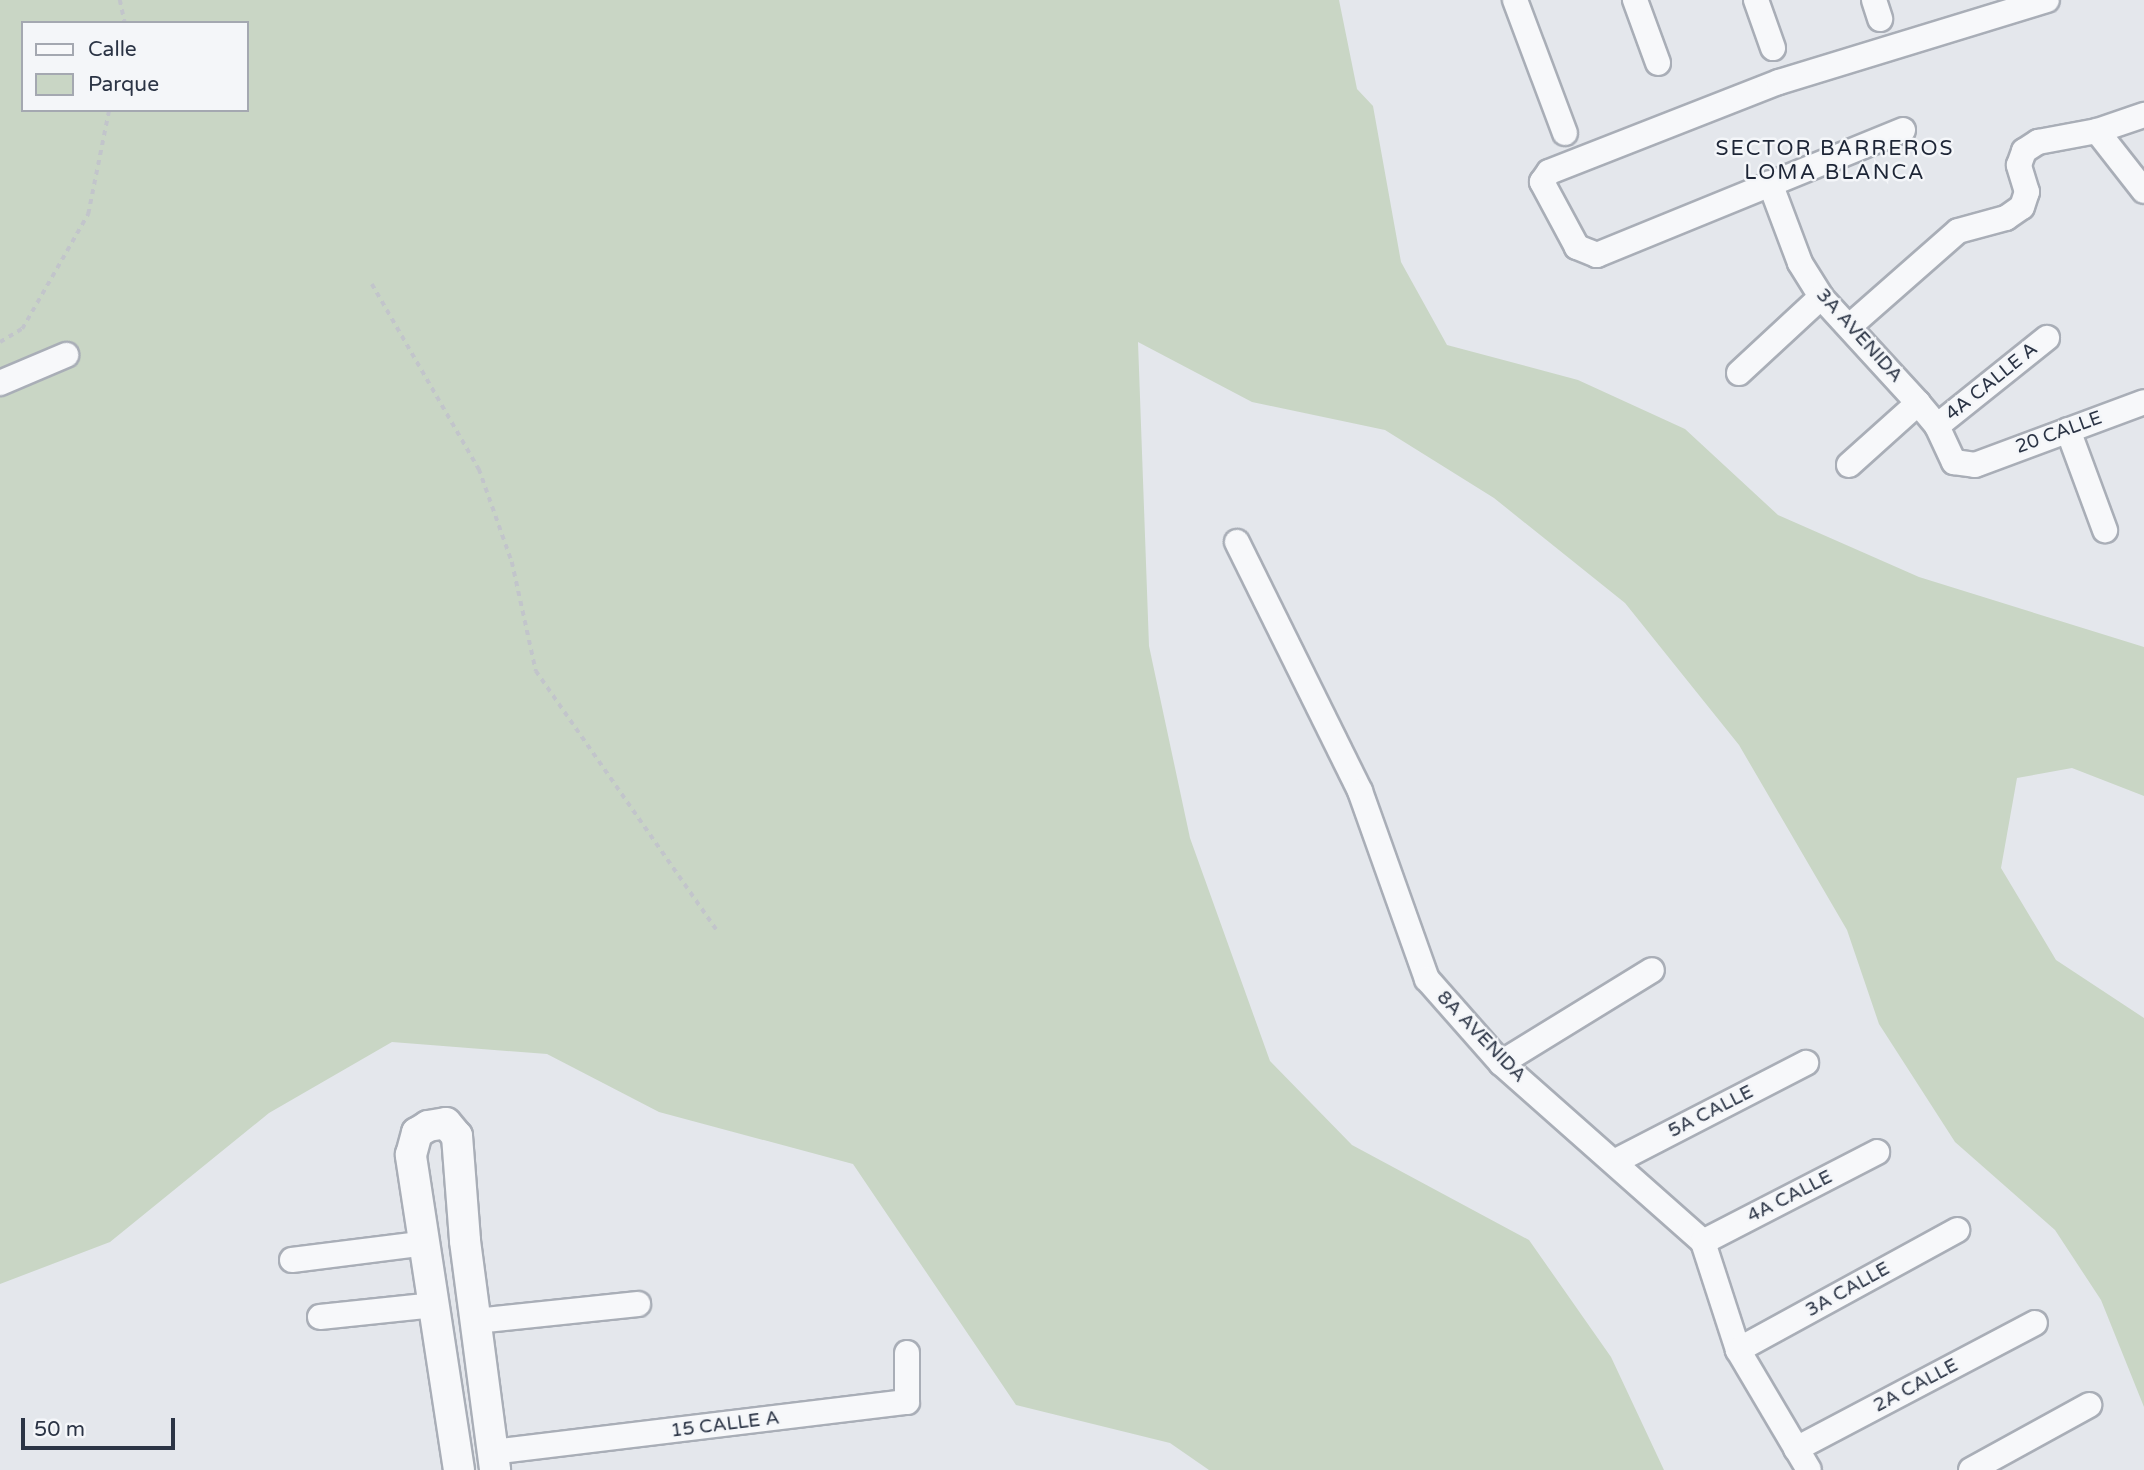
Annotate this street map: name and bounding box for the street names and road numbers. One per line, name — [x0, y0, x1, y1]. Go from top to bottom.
street label: 3A AVENIDA — [1811, 284, 1907, 388]
street label: 4A CALLE A — [1941, 338, 2043, 426]
street label: 20 CALLE — [2013, 407, 2105, 459]
street label: 8A AVENIDA — [1432, 986, 1530, 1088]
street label: 5A CALLE — [1665, 1081, 1757, 1143]
street label: 4A CALLE — [1744, 1166, 1836, 1228]
street label: 3A CALLE — [1802, 1258, 1894, 1322]
street label: 2A CALLE — [1870, 1354, 1962, 1418]
street label: 15 CALLE A — [669, 1407, 781, 1443]

